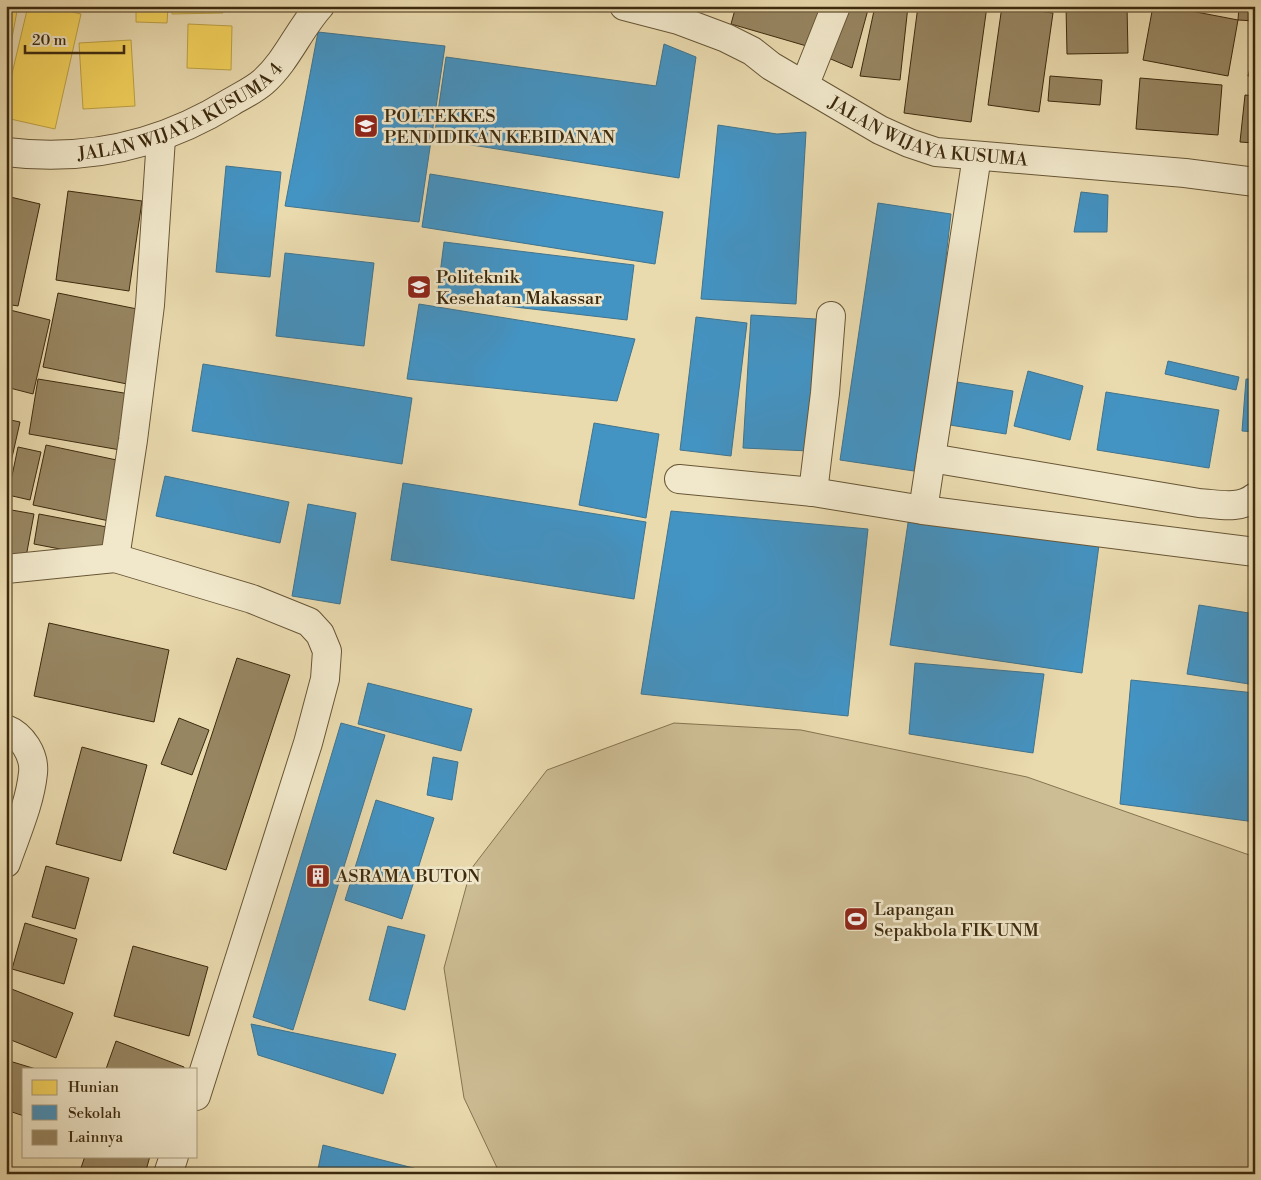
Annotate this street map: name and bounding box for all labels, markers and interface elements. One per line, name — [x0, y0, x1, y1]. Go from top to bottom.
scale bar — [25, 22, 124, 54]
text: 20 m — [32, 31, 67, 50]
street label: JALAN WIJAYA KUSUMA 4 — [76, 58, 288, 166]
street label: JALAN WIJAYA KUSUMA — [823, 91, 1029, 172]
place label: POLTEKKES PENDIDIKAN KEBIDANAN — [384, 105, 616, 149]
school or university icon: POLTEKKES PENDIDIKAN KEBIDANAN — [353, 113, 379, 139]
place label: Politeknik Kesehatan Makassar — [436, 266, 602, 310]
school or university icon: Politeknik Kesehatan Makassar — [406, 274, 432, 300]
building icon: ASRAMA BUTON — [305, 863, 331, 889]
place label: ASRAMA BUTON — [335, 865, 481, 888]
place label: Lapangan Sepakbola FIK UNM — [874, 898, 1039, 942]
sports icon: Lapangan Sepakbola FIK UNM — [843, 906, 869, 932]
legend — [22, 1068, 198, 1158]
text: Hunian — [68, 1078, 119, 1097]
text: Sekolah — [68, 1104, 121, 1123]
text: Lainnya — [68, 1128, 123, 1147]

